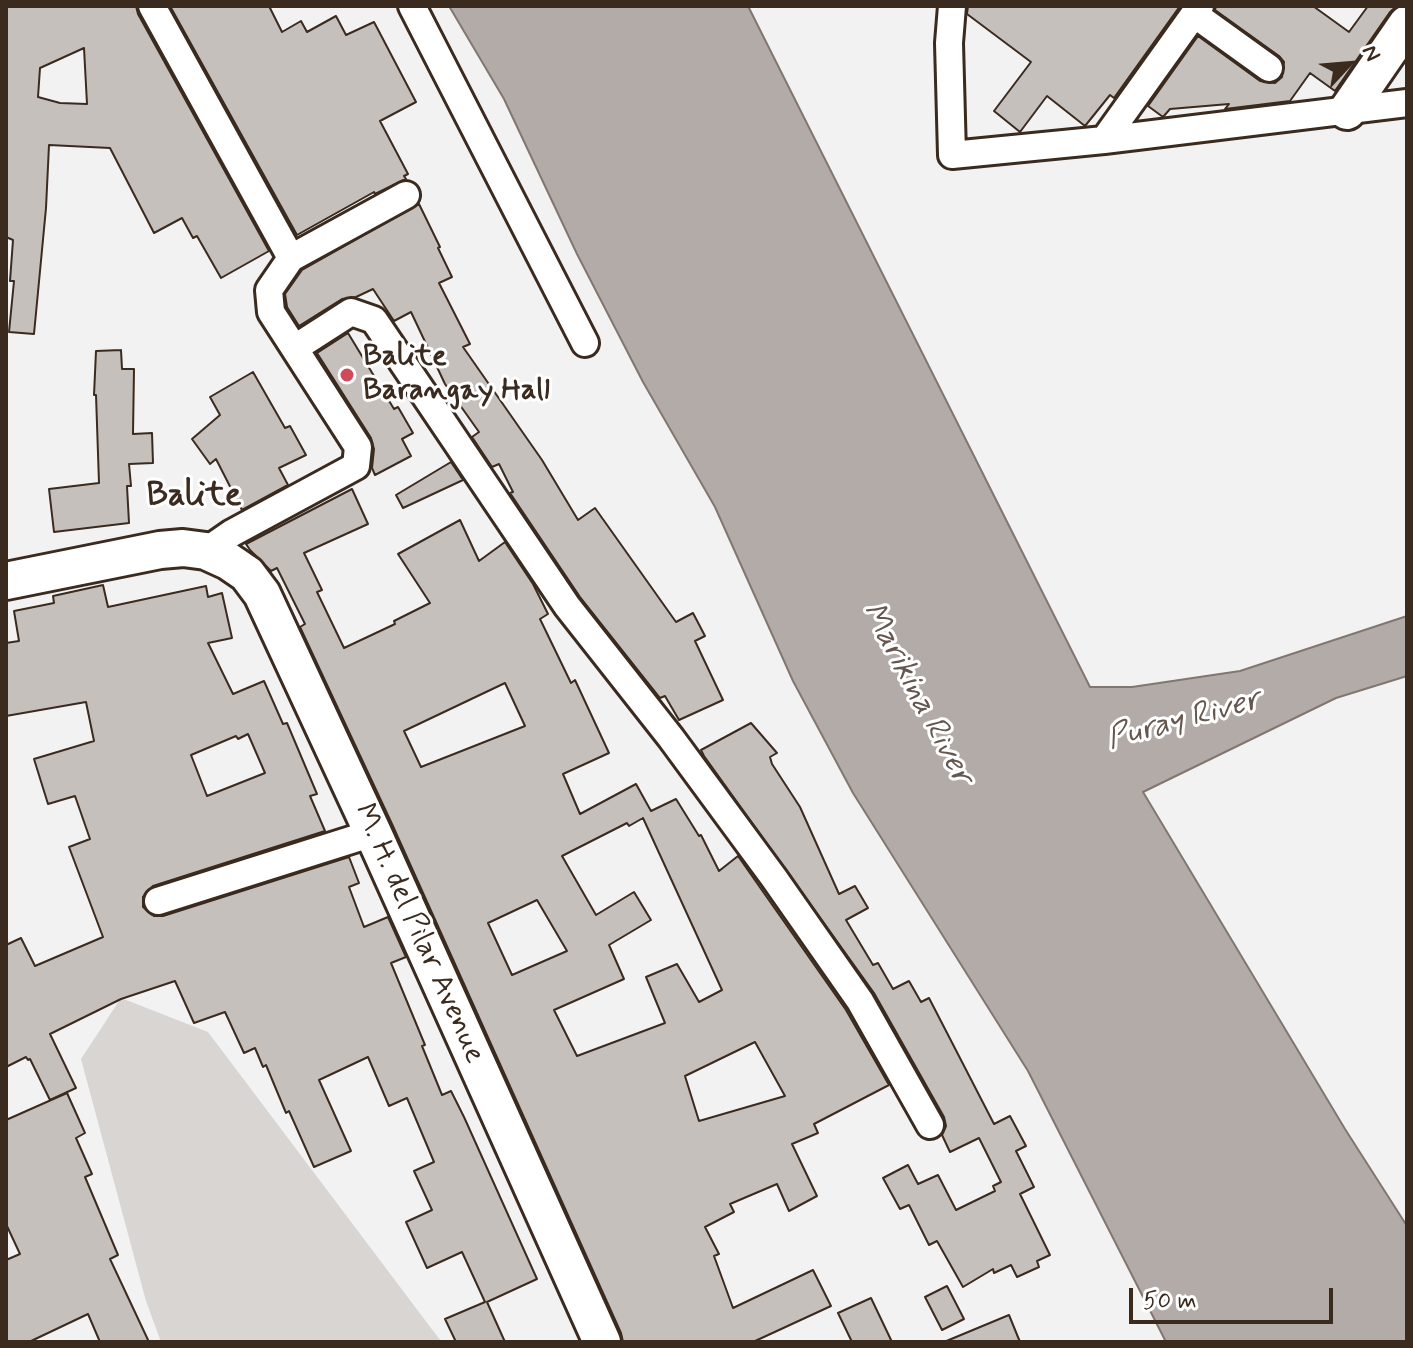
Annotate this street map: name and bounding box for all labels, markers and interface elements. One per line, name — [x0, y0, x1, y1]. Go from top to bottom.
north arrow — [1309, 24, 1389, 104]
text: N — [1355, 41, 1386, 66]
place label: Balite Barangay Hall — [363, 340, 550, 410]
marker: Balite Barangay Hall — [338, 366, 356, 384]
district label: Balite — [147, 477, 241, 517]
water label: Marikina River — [852, 596, 980, 792]
water label: Puray River — [1103, 682, 1265, 760]
street label: M. H. del Pilar Avenue — [345, 799, 491, 1069]
scale bar — [1133, 1272, 1337, 1322]
text: 50 m — [1143, 1286, 1197, 1317]

